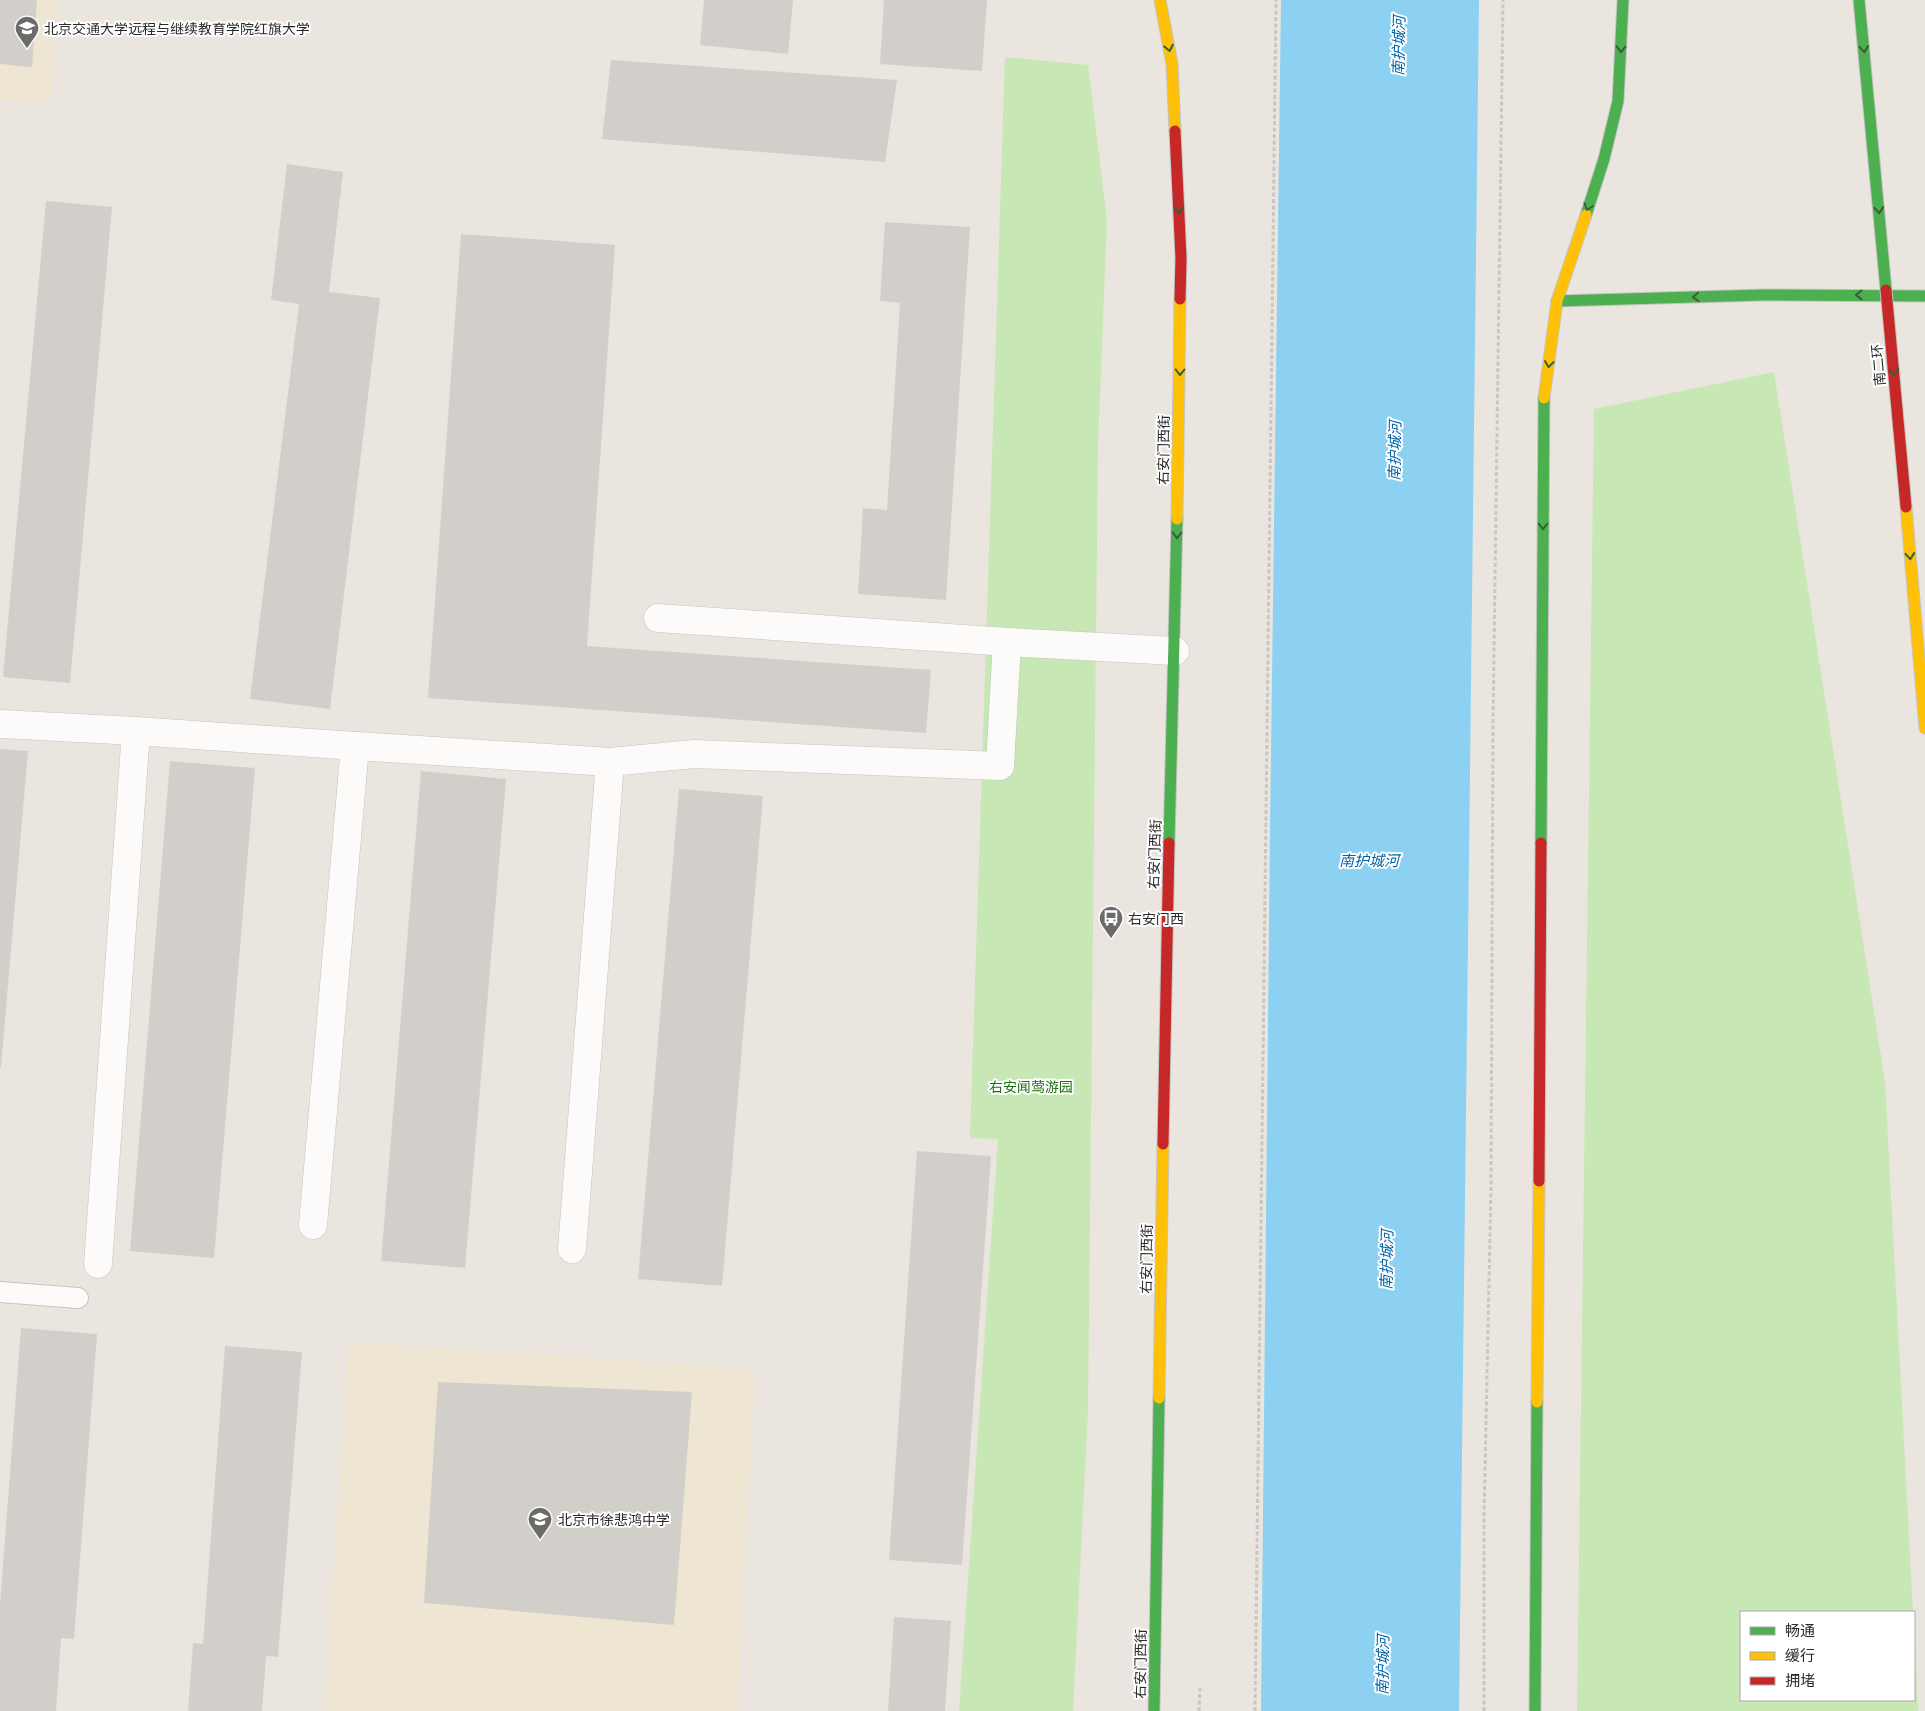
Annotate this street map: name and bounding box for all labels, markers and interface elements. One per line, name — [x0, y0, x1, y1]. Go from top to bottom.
water label: 南护城河 — [1388, 13, 1408, 76]
school or university icon: 北京交通大学远程与继续教育学院红旗大学 — [14, 15, 40, 49]
place label: 北京交通大学远程与继续教育学院红旗大学 — [44, 20, 310, 37]
one-way arrow — [1163, 43, 1173, 52]
one-way arrow — [1616, 45, 1627, 53]
one-way arrow — [1858, 45, 1869, 53]
one-way arrow — [1584, 202, 1594, 211]
one-way arrow — [1174, 206, 1185, 214]
one-way arrow — [1873, 207, 1884, 215]
one-way arrow — [1855, 290, 1862, 300]
one-way arrow — [1692, 292, 1700, 303]
street label: 南二环 — [1868, 343, 1888, 387]
one-way arrow — [1544, 360, 1555, 368]
one-way arrow — [1888, 368, 1899, 376]
one-way arrow — [1174, 369, 1185, 377]
street label: 右安门西街 — [1154, 415, 1172, 485]
water label: 南护城河 — [1384, 418, 1404, 481]
one-way arrow — [1538, 522, 1548, 530]
one-way arrow — [1172, 532, 1182, 539]
one-way arrow — [1905, 552, 1916, 560]
street label: 右安门西街 — [1144, 819, 1164, 889]
water label: 南护城河 — [1339, 851, 1402, 869]
bus stop icon: 右安门西 — [1098, 905, 1124, 939]
place label: 右安门西 — [1128, 910, 1184, 927]
park label: 右安闻莺游园 — [989, 1078, 1073, 1095]
street label: 右安门西街 — [1137, 1224, 1155, 1294]
water label: 南护城河 — [1376, 1227, 1396, 1290]
school or university icon: 北京市徐悲鸿中学 — [527, 1506, 553, 1540]
place label: 北京市徐悲鸿中学 — [558, 1511, 670, 1528]
legend — [1740, 1611, 1915, 1701]
text: 畅通 — [1785, 1621, 1815, 1639]
street label: 右安门西街 — [1131, 1629, 1149, 1699]
water label: 南护城河 — [1372, 1632, 1392, 1695]
text: 缓行 — [1785, 1646, 1815, 1664]
text: 拥堵 — [1785, 1671, 1815, 1689]

